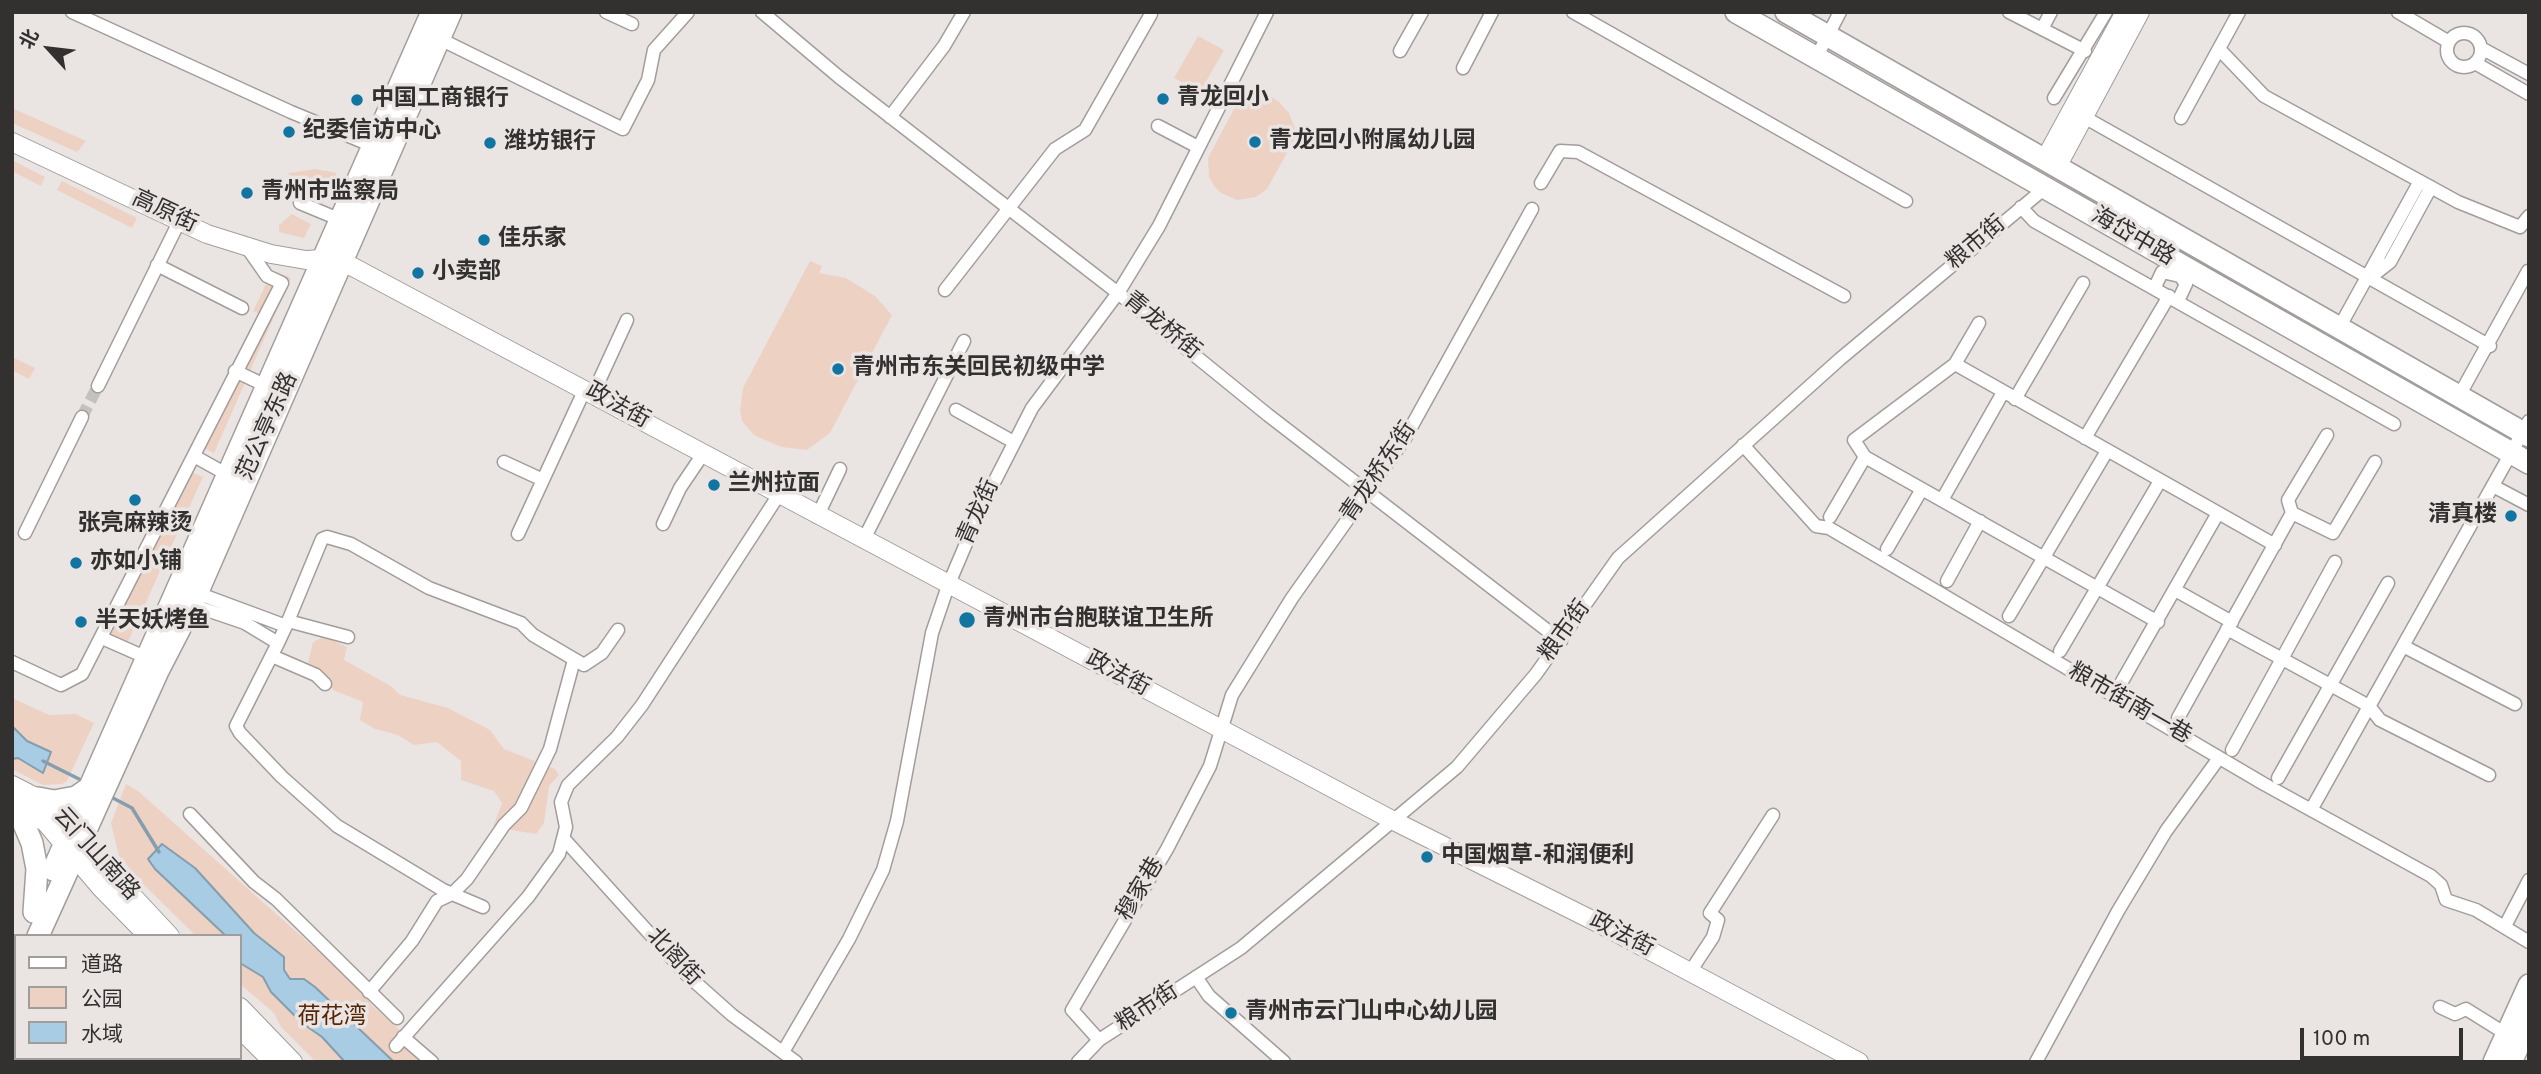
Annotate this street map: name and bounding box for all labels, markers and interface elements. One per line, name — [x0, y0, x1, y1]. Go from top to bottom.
north arrow — [14, 14, 84, 84]
text: 北 — [15, 26, 45, 53]
place label: 青龙回小 — [1177, 85, 1269, 113]
place label: 中国工商银行 — [371, 86, 509, 114]
marker: 青龙回小 — [1155, 91, 1171, 107]
marker: 中国工商银行 — [349, 92, 365, 108]
place label: 纪委信访中心 — [303, 118, 441, 146]
marker: 纪委信访中心 — [281, 124, 297, 140]
place label: 青龙回小附属幼儿园 — [1269, 128, 1476, 156]
place label: 潍坊银行 — [504, 129, 596, 157]
marker: 青龙回小附属幼儿园 — [1247, 134, 1263, 150]
marker: 潍坊银行 — [482, 135, 498, 151]
place label: 青州市监察局 — [261, 179, 399, 207]
marker: 青州市监察局 — [239, 185, 255, 201]
street label: 高原街 — [127, 186, 201, 240]
street label: 海岱中路 — [2085, 203, 2179, 273]
street label: 粮市街 — [1942, 211, 2012, 277]
place label: 佳乐家 — [498, 226, 567, 254]
marker: 佳乐家 — [476, 232, 492, 248]
place label: 小卖部 — [432, 259, 501, 287]
marker: 小卖部 — [410, 265, 426, 281]
street label: 青龙桥街 — [1117, 287, 1205, 367]
place label: 青州市东关回民初级中学 — [852, 355, 1105, 383]
marker: 青州市东关回民初级中学 — [830, 361, 846, 377]
street label: 范公亭东路 — [233, 369, 305, 485]
street label: 政法街 — [580, 378, 654, 436]
street label: 青龙桥东街 — [1336, 418, 1424, 528]
place label: 兰州拉面 — [728, 471, 820, 499]
street label: 青龙街 — [953, 476, 1007, 550]
marker: 兰州拉面 — [706, 477, 722, 493]
marker: 张亮麻辣烫 — [127, 492, 143, 508]
place label: 清真楼 — [2428, 502, 2497, 530]
marker: 清真楼 — [2503, 508, 2519, 524]
place label: 张亮麻辣烫 — [78, 511, 192, 539]
place label: 亦如小铺 — [90, 549, 182, 577]
marker: 亦如小铺 — [68, 555, 84, 571]
street label: 粮市街 — [1535, 596, 1597, 668]
place label: 青州市台胞联谊卫生所 — [983, 606, 1213, 634]
place label: 半天妖烤鱼 — [95, 608, 210, 636]
marker: 青州市台胞联谊卫生所 — [957, 610, 977, 630]
marker: 半天妖烤鱼 — [73, 614, 89, 630]
street label: 政法街 — [1080, 647, 1154, 703]
street label: 粮市街南一巷 — [2062, 659, 2196, 751]
street label: 云门山南路 — [46, 803, 144, 907]
place label: 中国烟草-和润便利 — [1441, 843, 1635, 871]
marker: 中国烟草-和润便利 — [1419, 849, 1435, 865]
street label: 穆家巷 — [1112, 853, 1172, 927]
street label: 政法街 — [1584, 908, 1658, 964]
street label: 北阁街 — [639, 923, 707, 993]
legend — [14, 934, 242, 1060]
text: 道路 — [81, 952, 123, 979]
street label: 粮市街 — [1112, 979, 1184, 1039]
text: 公园 — [81, 987, 123, 1014]
place label: 青州市云门山中心幼儿园 — [1245, 999, 1498, 1027]
park label: 荷花湾 — [298, 1004, 366, 1032]
marker: 青州市云门山中心幼儿园 — [1223, 1005, 1239, 1021]
scale bar — [2303, 1014, 2466, 1058]
text: 水域 — [81, 1022, 123, 1049]
text: 100 m — [2313, 1026, 2370, 1053]

